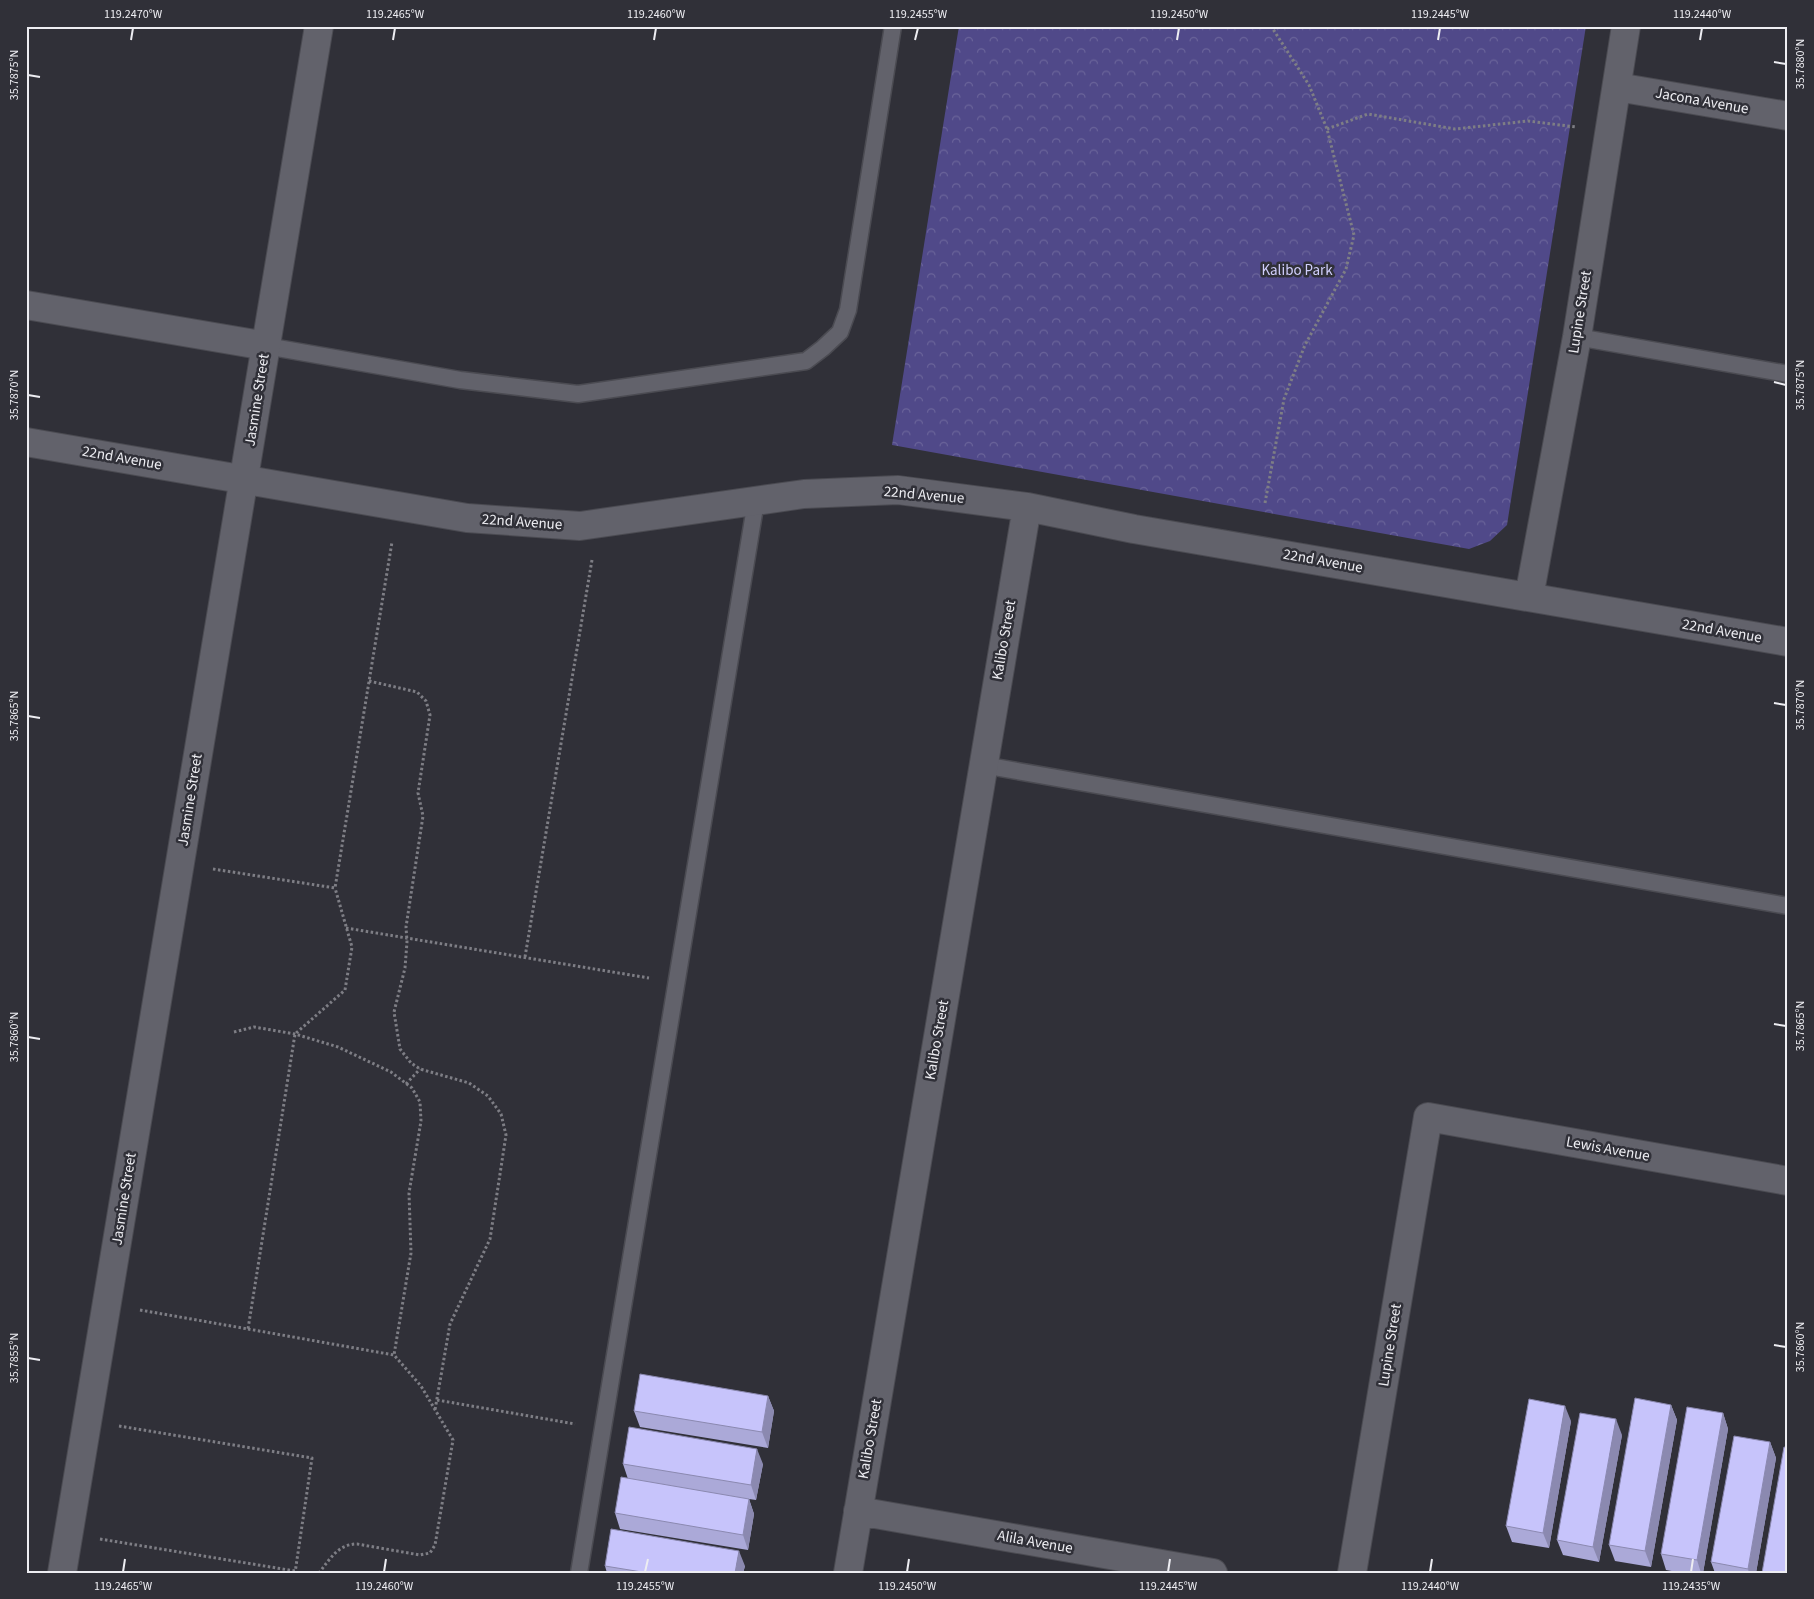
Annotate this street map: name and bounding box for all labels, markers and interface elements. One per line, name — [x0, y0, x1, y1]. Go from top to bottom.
text: 119.2470°W — [104, 6, 163, 23]
text: 119.2465°W — [366, 6, 425, 23]
text: 119.2460°W — [627, 6, 686, 23]
text: 119.2455°W — [889, 6, 948, 23]
text: 119.2450°W — [1150, 6, 1209, 23]
text: 119.2445°W — [1411, 6, 1470, 23]
text: 119.2440°W — [1673, 6, 1732, 23]
text: 35.7880°N — [1792, 39, 1809, 89]
text: 35.7875°N — [6, 50, 23, 100]
street label: Jacona Avenue — [1654, 82, 1750, 120]
park label: Kalibo Park — [1261, 260, 1333, 281]
street label: Lupine Street — [1563, 269, 1597, 355]
street label: Jasmine Street — [239, 352, 275, 448]
text: 35.7875°N — [1792, 360, 1809, 410]
text: 35.7870°N — [6, 370, 23, 420]
street label: 22nd Avenue — [80, 441, 164, 475]
street label: 22nd Avenue — [883, 481, 965, 509]
street label: 22nd Avenue — [481, 509, 563, 535]
street label: 22nd Avenue — [1281, 544, 1365, 578]
street label: Kalibo Street — [987, 598, 1021, 682]
street label: 22nd Avenue — [1680, 614, 1764, 648]
text: 35.7870°N — [1792, 680, 1809, 730]
text: 35.7865°N — [6, 691, 23, 741]
street label: Jasmine Street — [172, 752, 208, 848]
street label: Kalibo Street — [920, 998, 954, 1082]
text: 35.7865°N — [1792, 1001, 1809, 1051]
text: 35.7860°N — [6, 1012, 23, 1062]
street label: Lewis Avenue — [1565, 1131, 1651, 1167]
street label: Jasmine Street — [106, 1151, 142, 1247]
street label: Lupine Street — [1373, 1302, 1407, 1388]
text: 35.7860°N — [1792, 1322, 1809, 1372]
text: 35.7855°N — [6, 1333, 23, 1383]
street label: Kalibo Street — [853, 1397, 887, 1481]
street label: Alila Avenue — [996, 1525, 1074, 1559]
text: 119.2465°W — [94, 1578, 153, 1595]
text: 119.2460°W — [355, 1578, 414, 1595]
text: 119.2455°W — [616, 1578, 675, 1595]
text: 119.2450°W — [878, 1578, 937, 1595]
text: 119.2445°W — [1139, 1578, 1198, 1595]
text: 119.2440°W — [1401, 1578, 1460, 1595]
text: 119.2435°W — [1662, 1578, 1721, 1595]

